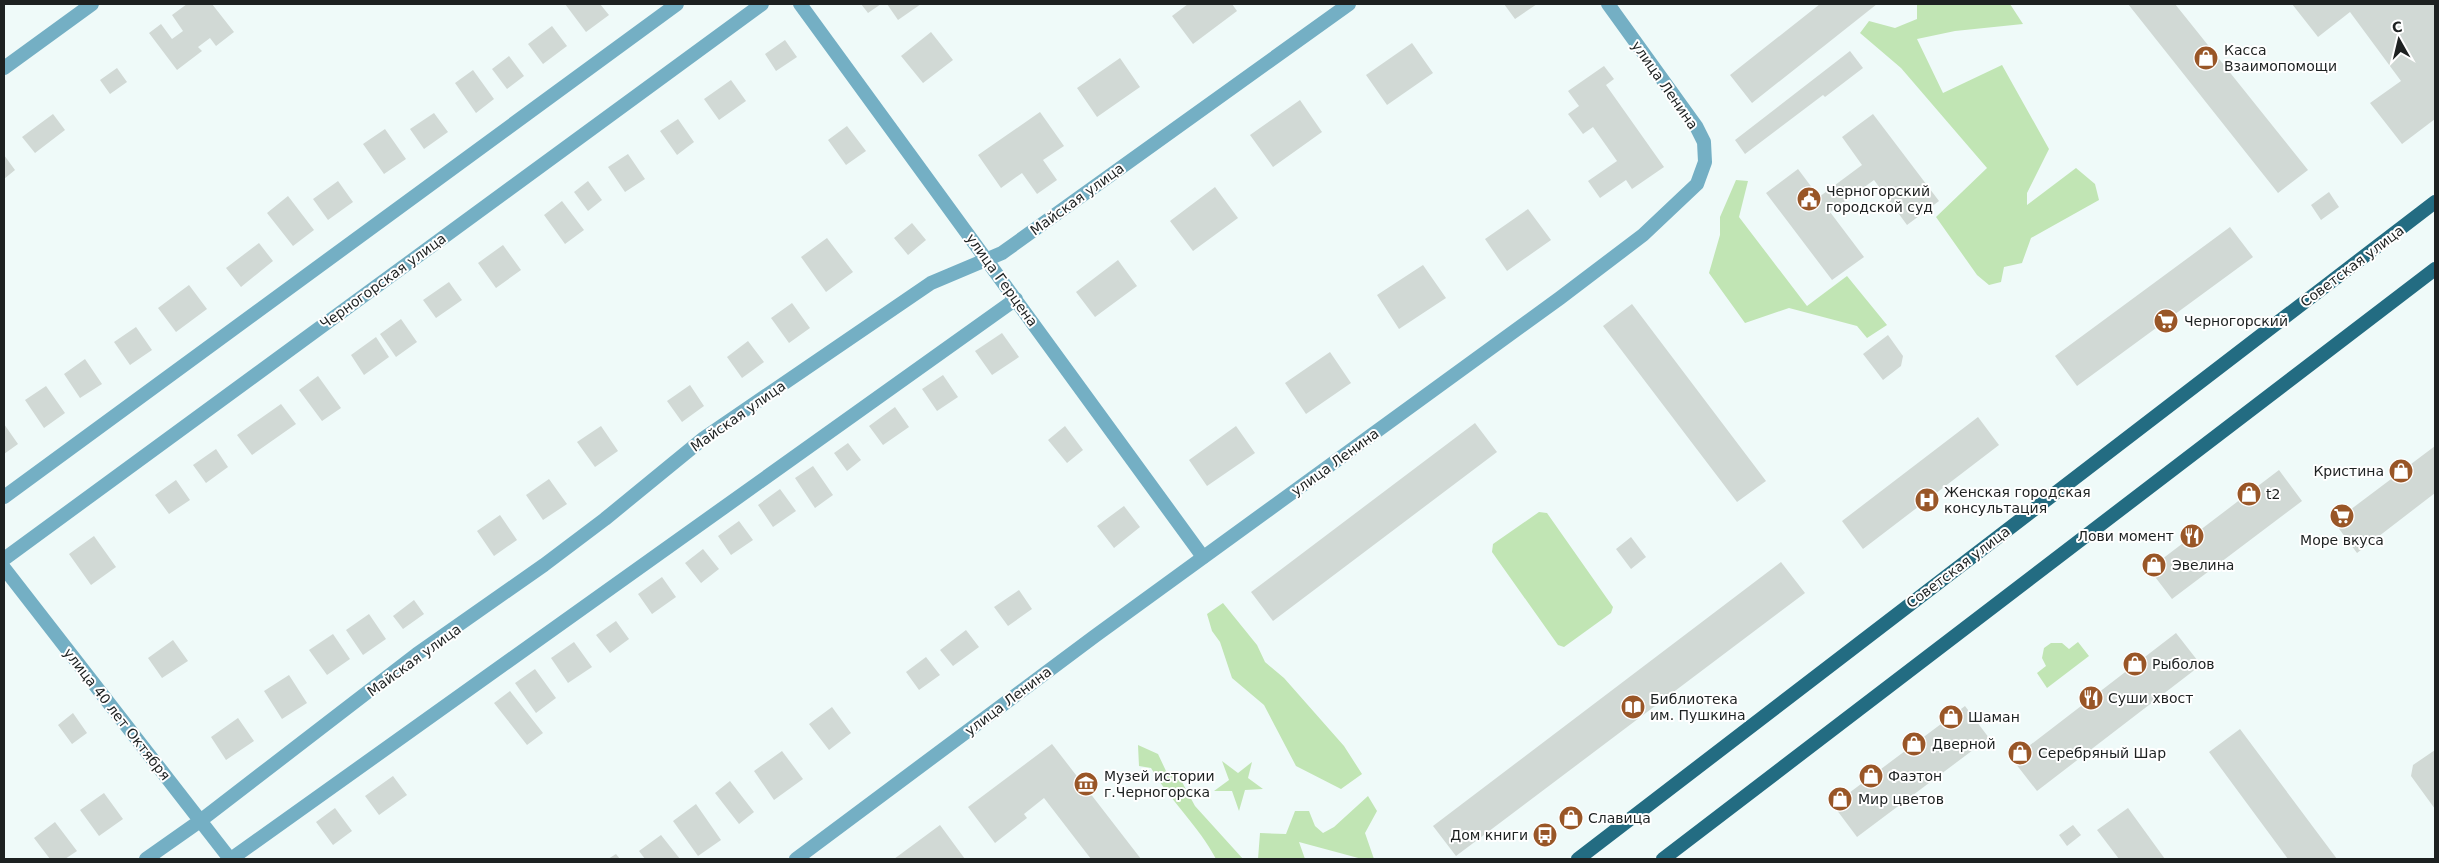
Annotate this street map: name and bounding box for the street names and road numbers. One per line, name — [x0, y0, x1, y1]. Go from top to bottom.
street label: улица Ленина — [1629, 38, 1701, 132]
street label: Майская улица — [1027, 160, 1127, 238]
street label: Советская улица — [2297, 222, 2407, 310]
street label: Черногорская улица — [317, 230, 449, 332]
street label: улица Герцена — [963, 230, 1041, 330]
street label: Майская улица — [688, 377, 788, 455]
street label: улица Ленина — [1288, 425, 1382, 499]
street label: Советская улица — [1903, 523, 2013, 611]
street label: Майская улица — [364, 621, 464, 699]
street label: улица 40 лет Октября — [60, 645, 174, 783]
street label: улица Ленина — [962, 663, 1054, 739]

